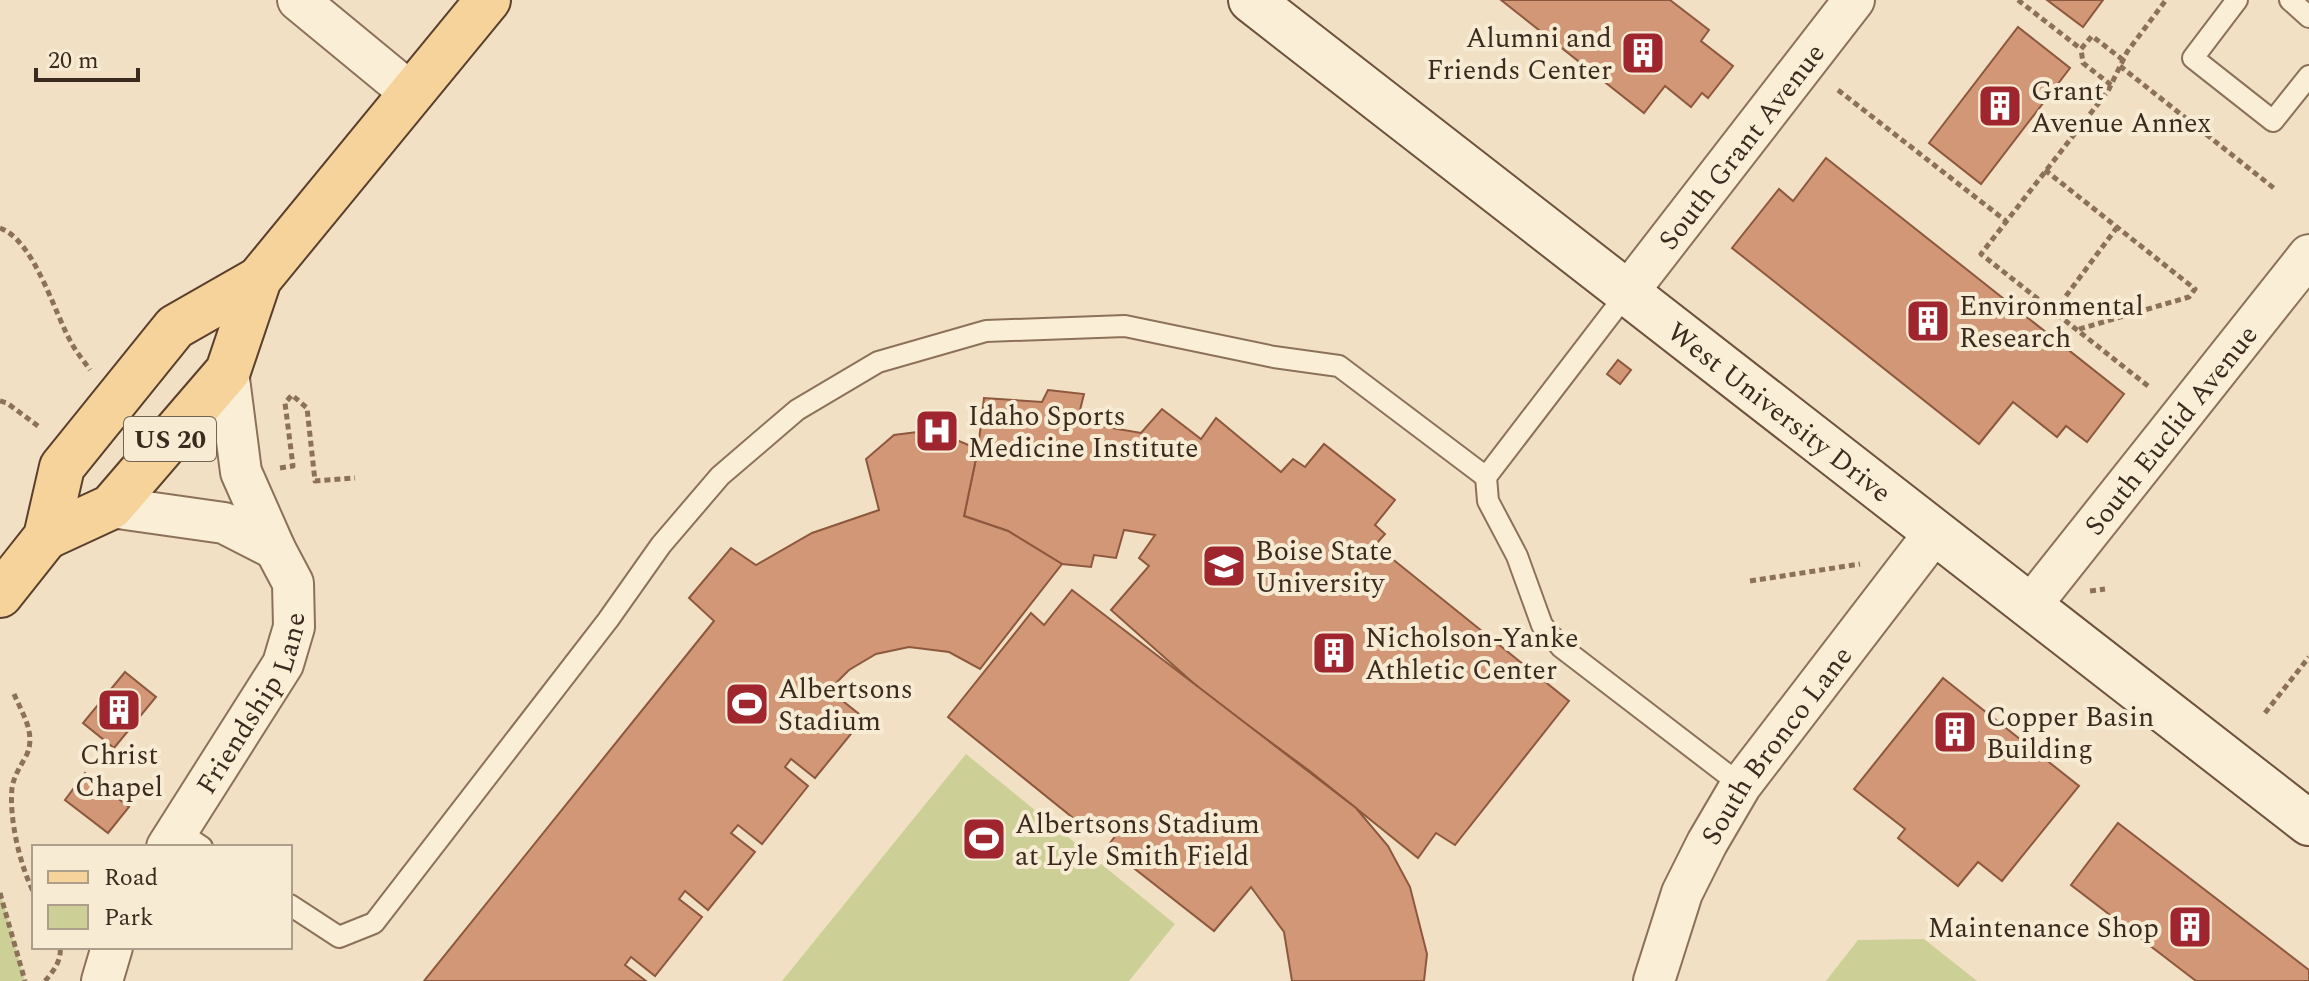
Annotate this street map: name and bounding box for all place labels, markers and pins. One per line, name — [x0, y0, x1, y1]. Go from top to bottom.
place label: Alumni and Friends Center — [1426, 17, 1612, 92]
building icon: Alumni and Friends Center — [1619, 29, 1667, 77]
place label: Grant Avenue Annex — [2031, 70, 2211, 145]
building icon: Grant Avenue Annex — [1976, 82, 2024, 130]
place label: Environmental Research — [1959, 285, 2144, 360]
building icon: Environmental Research — [1904, 297, 1952, 345]
place label: Idaho Sports Medicine Institute — [968, 395, 1199, 470]
hospital icon: Idaho Sports Medicine Institute — [913, 407, 961, 455]
place label: Boise State University — [1255, 530, 1392, 605]
school or university icon: Boise State University — [1200, 542, 1248, 590]
place label: Nicholson-Yanke Athletic Center — [1365, 617, 1579, 692]
building icon: Nicholson-Yanke Athletic Center — [1310, 629, 1358, 677]
place label: Albertsons Stadium — [778, 668, 913, 743]
sports icon: Albertsons Stadium — [723, 680, 771, 728]
building icon: Christ Chapel — [95, 686, 143, 734]
place label: Copper Basin Building — [1986, 696, 2154, 771]
building icon: Copper Basin Building — [1931, 708, 1979, 756]
place label: Christ Chapel — [75, 734, 163, 809]
place label: Albertsons Stadium at Lyle Smith Field — [1015, 803, 1260, 878]
sports icon: Albertsons Stadium at Lyle Smith Field — [960, 815, 1008, 863]
building icon: Maintenance Shop — [2166, 903, 2214, 951]
place label: Maintenance Shop — [1928, 907, 2159, 950]

